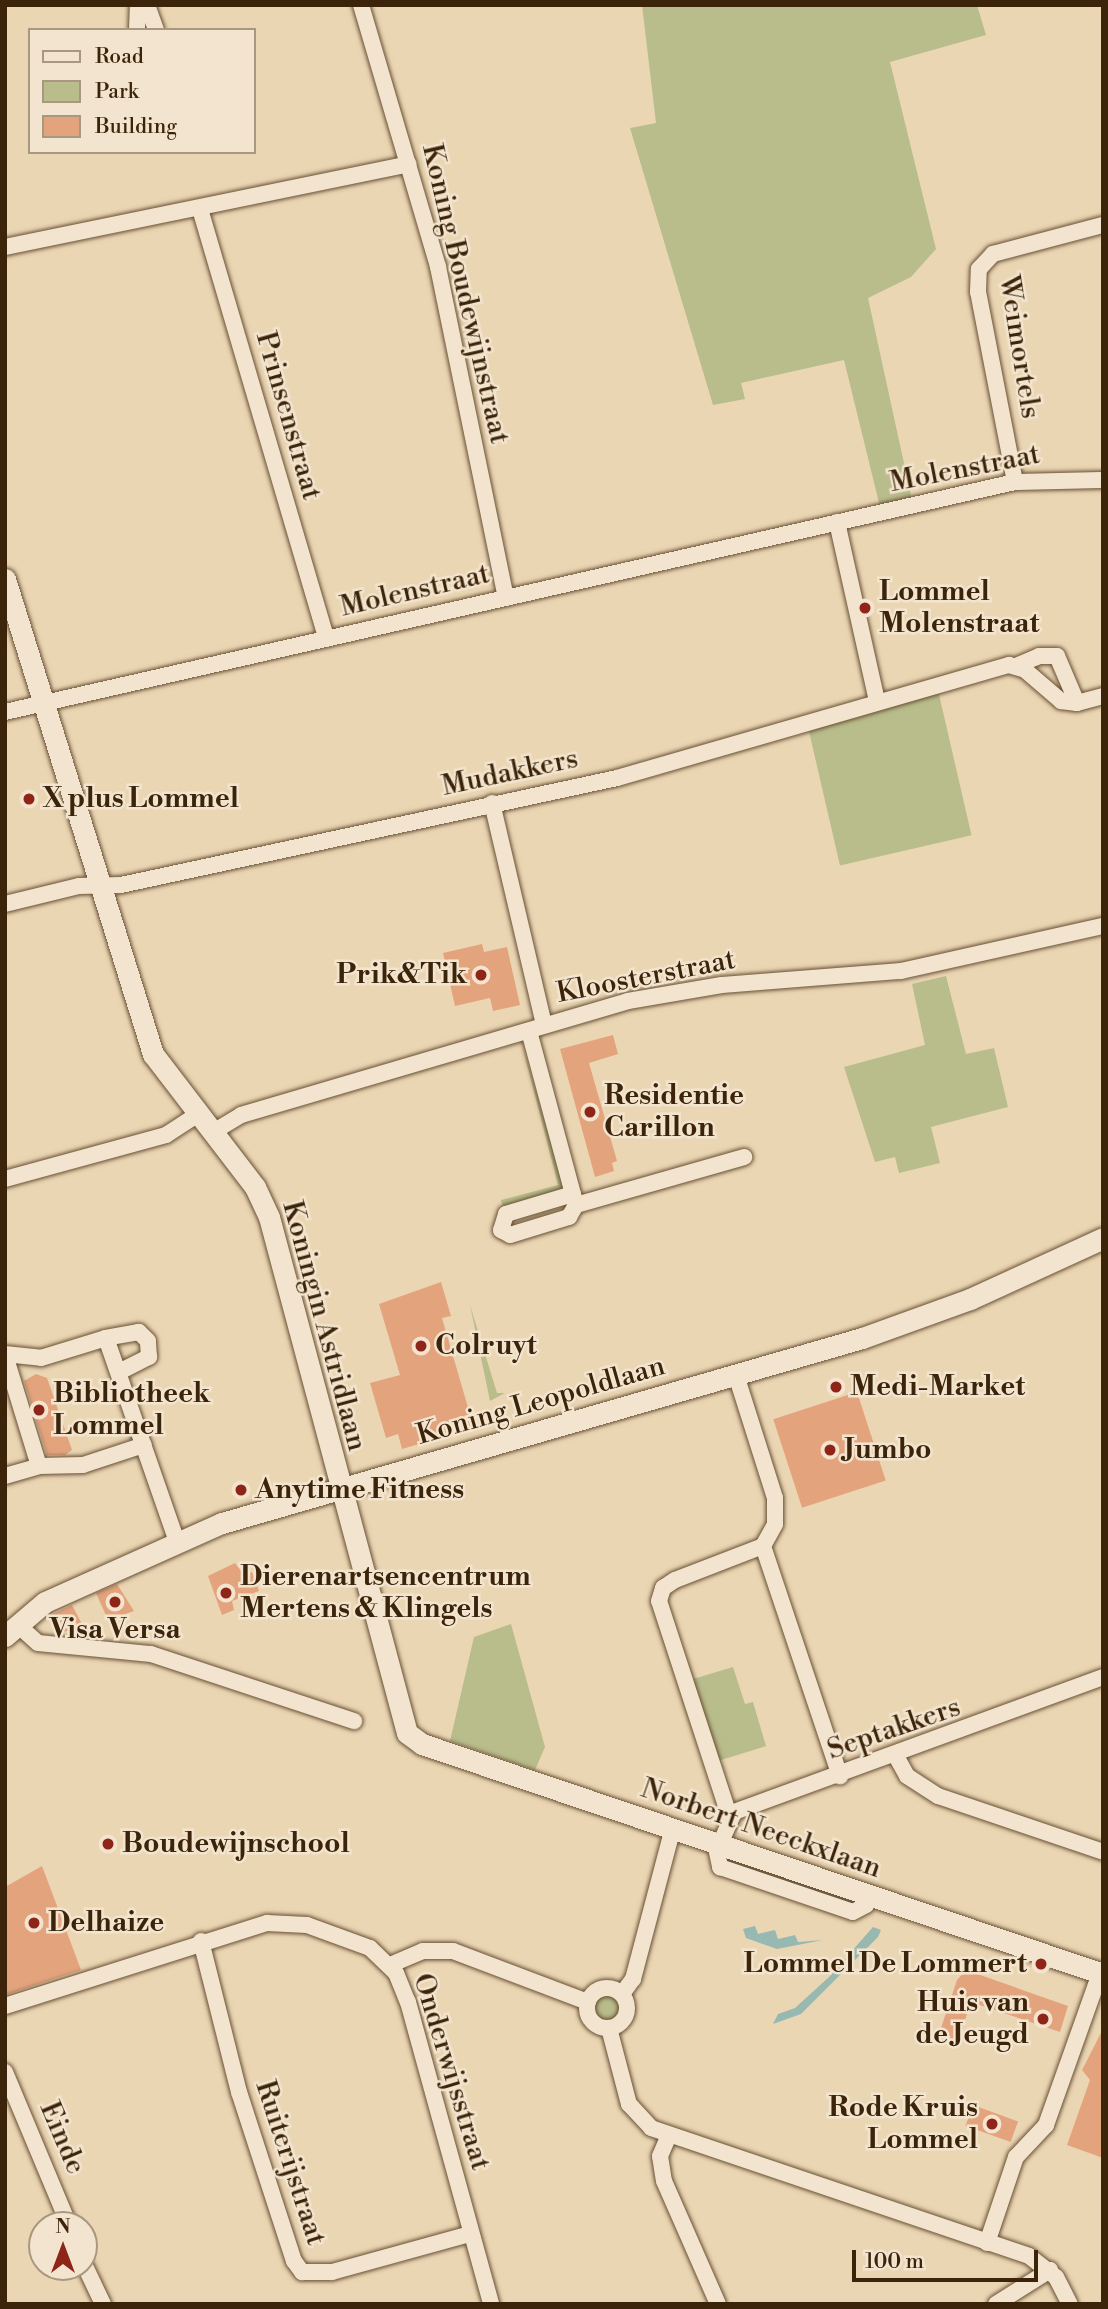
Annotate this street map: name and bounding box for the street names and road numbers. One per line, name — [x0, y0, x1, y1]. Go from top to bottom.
street label: Koning Boudewijnstraat — [414, 141, 516, 447]
street label: Weimortels — [991, 273, 1047, 421]
street label: Prinsenstraat — [248, 328, 328, 504]
street label: Molenstraat — [887, 438, 1043, 500]
street label: Molenstraat — [337, 558, 493, 624]
street label: Mudakkers — [439, 742, 581, 804]
street label: Kloosterstraat — [554, 943, 738, 1011]
street label: Koningin Astridlaan — [274, 1197, 374, 1455]
street label: Koning Leopoldlaan — [413, 1349, 669, 1453]
street label: Septakkers — [823, 1691, 965, 1767]
street label: Norbert Neeckxlaan — [637, 1772, 885, 1886]
street label: Onderwijsstraat — [405, 1970, 497, 2174]
street label: Ruiterijstraat — [248, 2076, 332, 2250]
street label: Einde — [32, 2097, 92, 2179]

